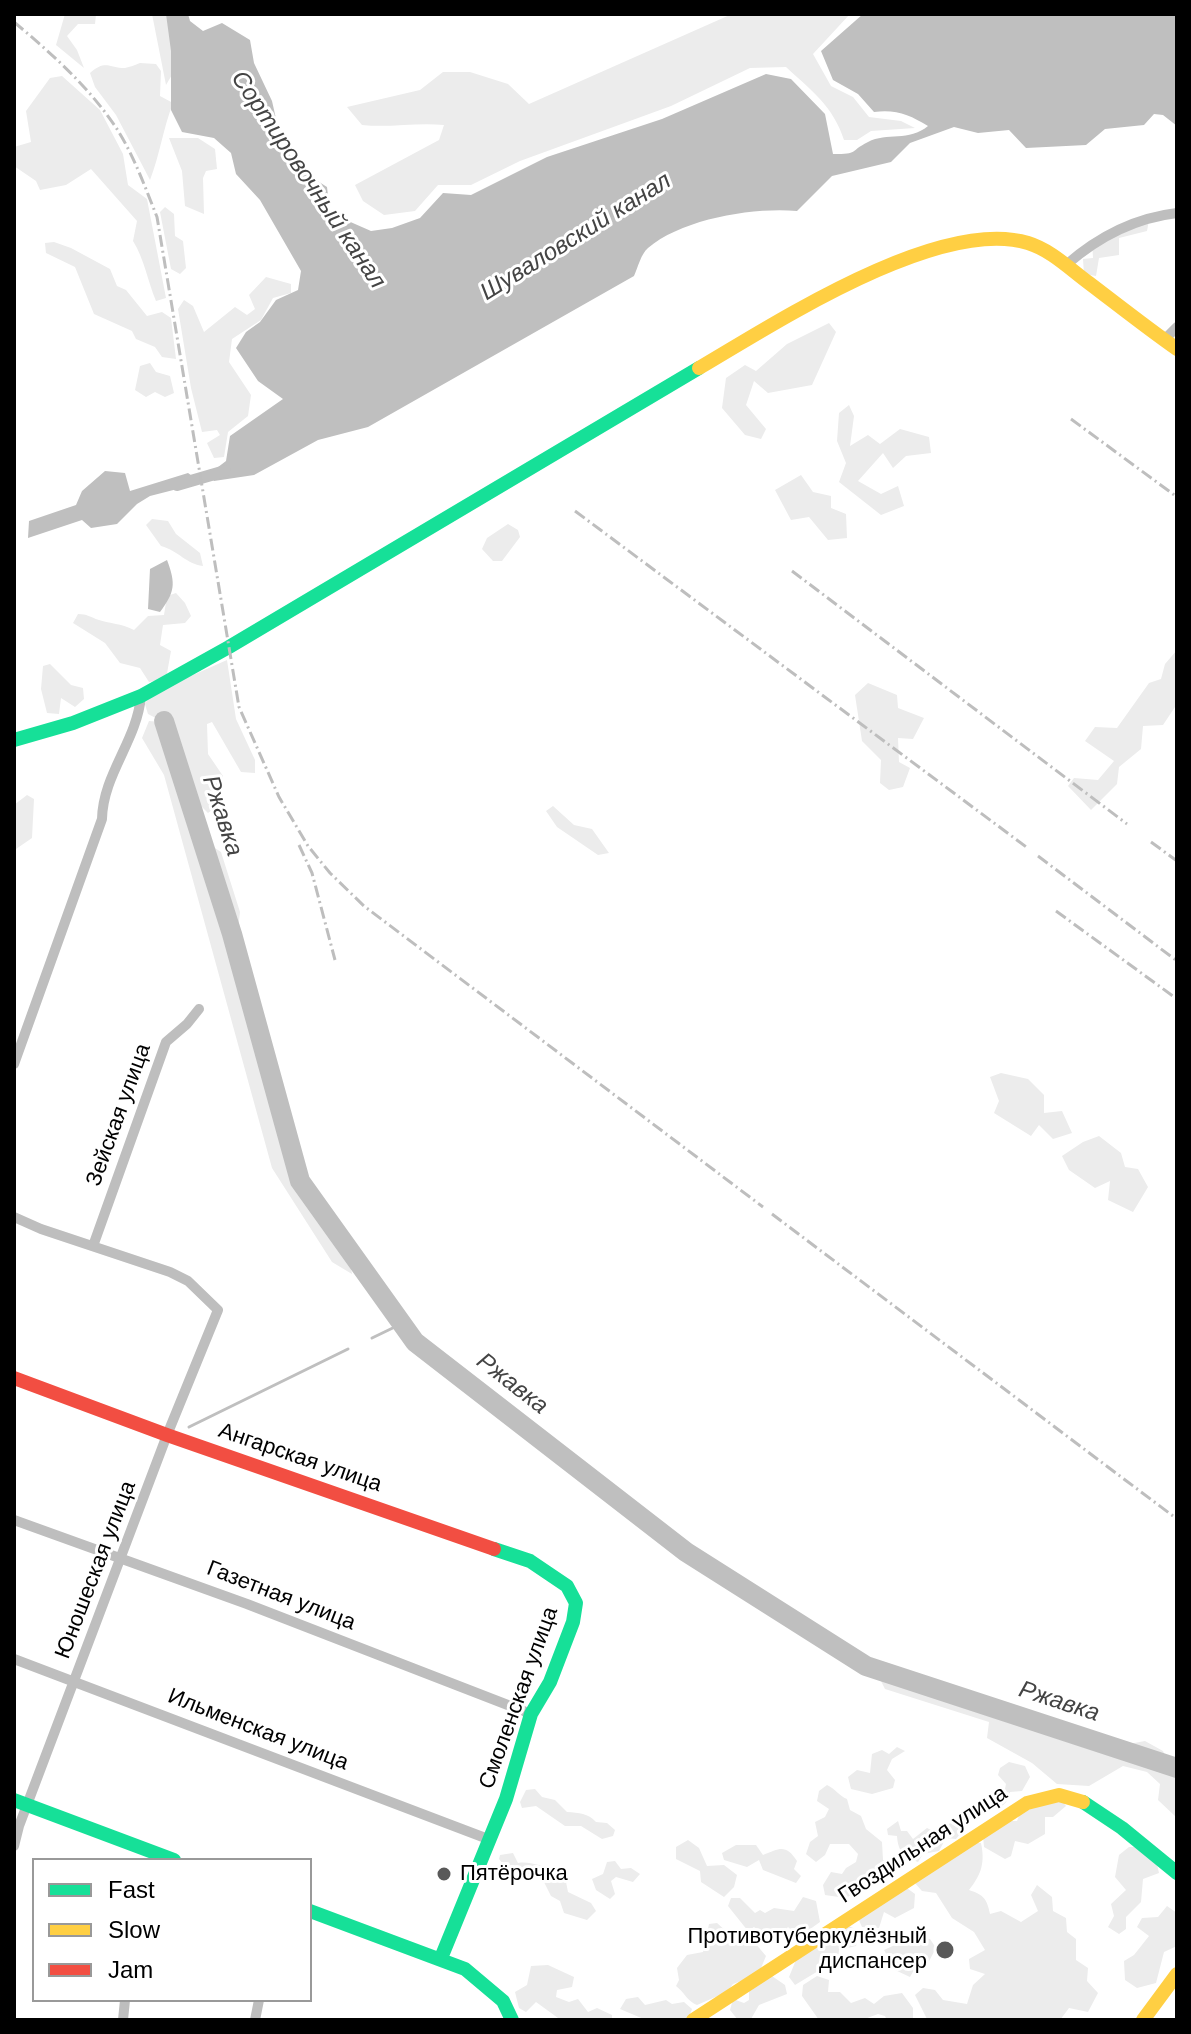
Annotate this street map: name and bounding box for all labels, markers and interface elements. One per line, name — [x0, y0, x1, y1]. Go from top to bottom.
water label: Сортировочный канал — [224, 66, 392, 294]
water label: Шуваловский канал — [475, 167, 677, 307]
water label: Ржавка — [195, 772, 249, 860]
street label: Зейская улица — [81, 1040, 157, 1190]
water label: Ржавка — [470, 1347, 554, 1421]
street label: Ангарская улица — [215, 1418, 385, 1498]
street label: Юношеская улица — [50, 1477, 142, 1663]
street label: Газетная улица — [203, 1556, 359, 1636]
street label: Смоленская улица — [474, 1603, 564, 1793]
water label: Ржавка — [1015, 1675, 1103, 1729]
street label: Ильменская улица — [164, 1683, 352, 1777]
street label: Гвоздильная улица — [834, 1781, 1012, 1909]
legend — [32, 1858, 312, 2002]
place label: Пятёрочка — [460, 1861, 568, 1887]
marker: Пятёрочка — [435, 1865, 453, 1883]
text: Fast — [108, 1876, 155, 1903]
text: Slow — [108, 1916, 160, 1943]
place label: Противотуберкулёзный диспансер — [687, 1924, 927, 1976]
marker: Противотуберкулёзный диспансер — [934, 1939, 956, 1961]
text: Jam — [108, 1956, 153, 1983]

